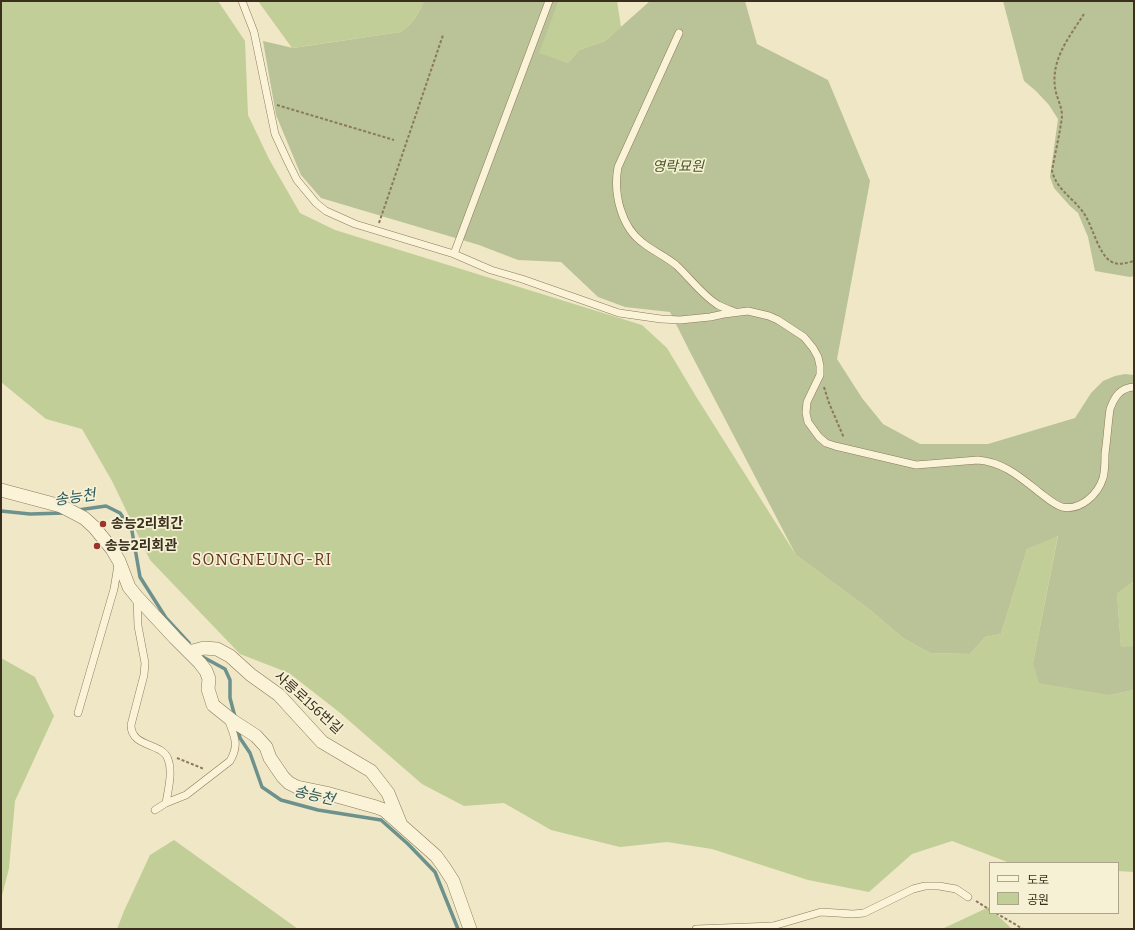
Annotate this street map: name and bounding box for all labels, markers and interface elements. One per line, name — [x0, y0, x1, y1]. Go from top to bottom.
park label: 영락묘원 — [652, 159, 704, 175]
water label: 송능천 — [53, 486, 97, 510]
place label: 송능2리회간 — [111, 516, 183, 532]
marker: 송능2리회간 — [98, 519, 108, 529]
place label: 송능2리회관 — [105, 538, 177, 554]
marker: 송능2리회관 — [92, 541, 102, 551]
district label: SONGNEUNG-RI — [192, 551, 332, 571]
street label: 사릉로156번길 — [271, 668, 345, 738]
water label: 송능천 — [292, 783, 336, 809]
legend — [989, 862, 1119, 914]
text: 도로 — [1027, 873, 1049, 887]
text: 공원 — [1027, 893, 1049, 907]

